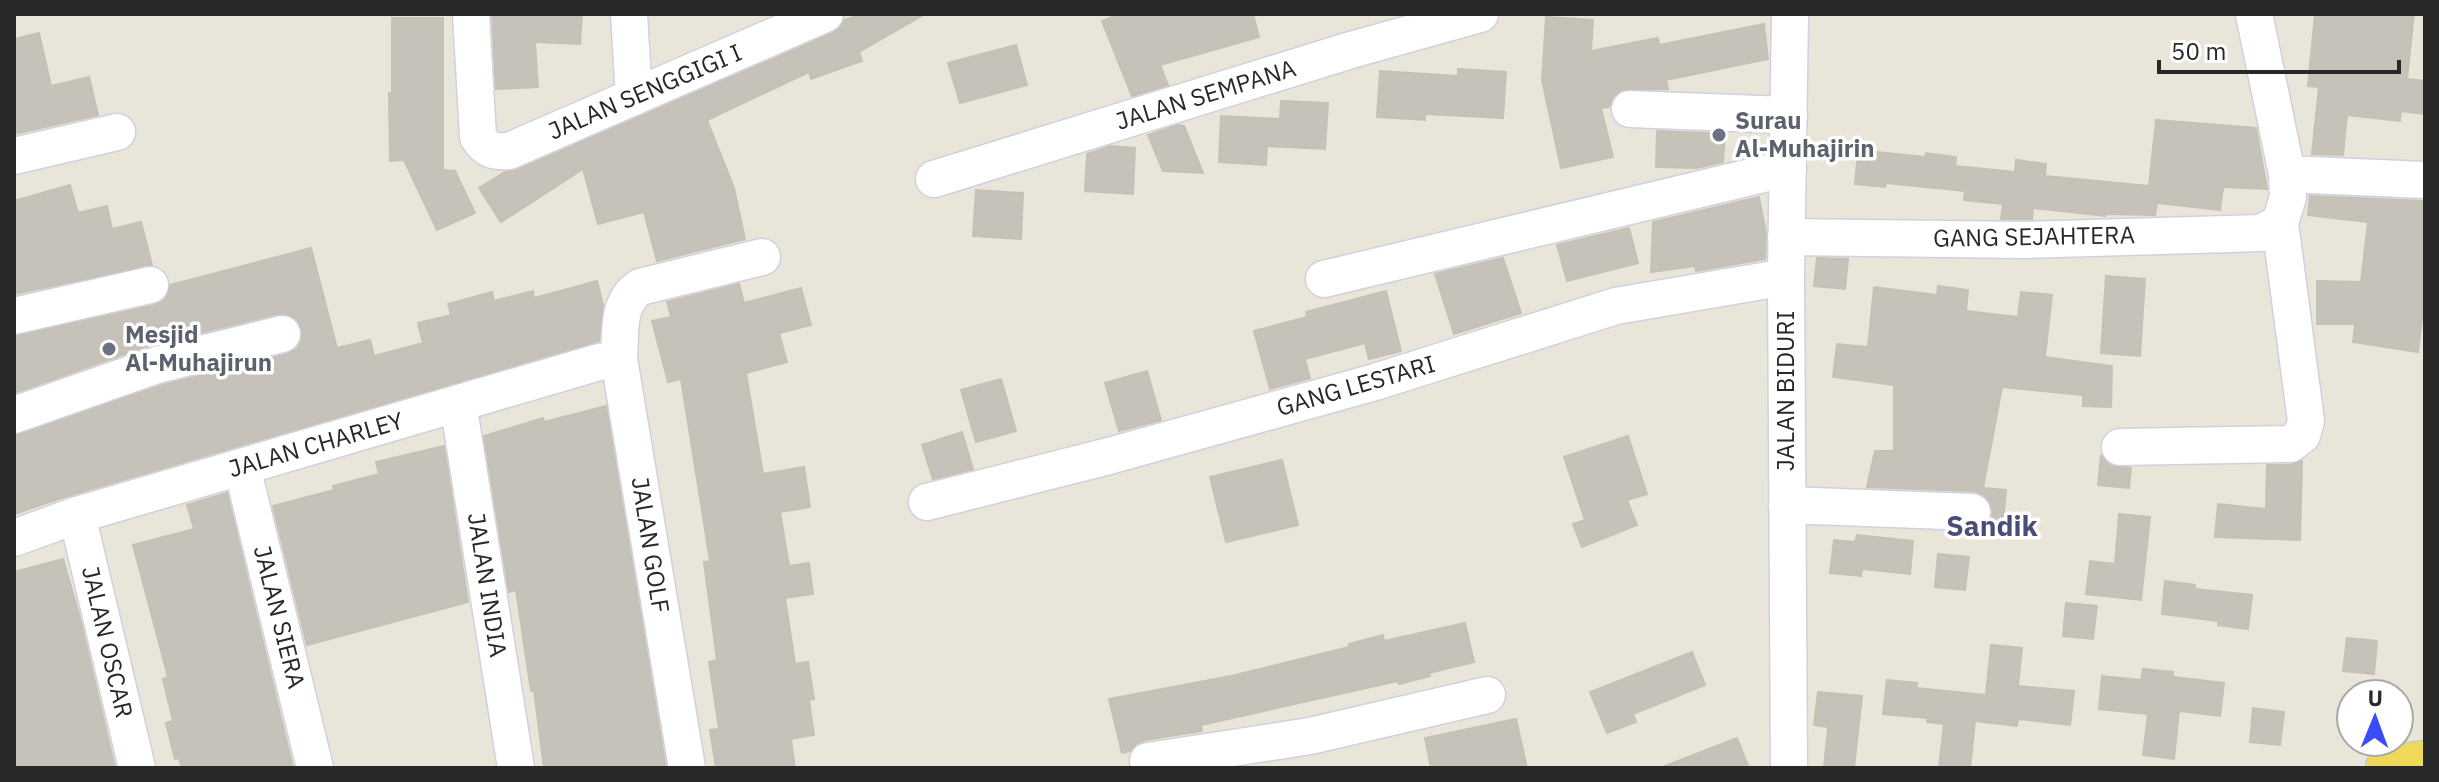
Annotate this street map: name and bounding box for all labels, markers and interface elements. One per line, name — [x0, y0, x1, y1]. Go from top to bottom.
scale bar — [2159, 24, 2399, 74]
text: 50 m — [2171, 35, 2226, 67]
street label: JALAN SENGGIGI I — [543, 36, 746, 146]
street label: JALAN SEMPANA — [1112, 51, 1300, 137]
place label: Surau Al-Muhajirin — [1735, 104, 1875, 164]
marker: Surau Al-Muhajirin — [1710, 126, 1728, 144]
street label: GANG SEJAHTERA — [1933, 218, 2135, 254]
street label: JALAN BIDURI — [1769, 311, 1801, 471]
place label: Mesjid Al-Muhajirun — [125, 318, 272, 378]
marker: Mesjid Al-Muhajirun — [100, 340, 118, 358]
street label: GANG LESTARI — [1273, 347, 1439, 423]
street label: JALAN CHARLEY — [225, 404, 407, 484]
street label: JALAN GOLF — [624, 475, 678, 615]
district label: Sandik — [1946, 507, 2038, 544]
street label: JALAN INDIA — [461, 510, 515, 659]
street label: JALAN SIERA — [247, 542, 313, 692]
street label: JALAN OSCAR — [75, 563, 141, 721]
north arrow — [2335, 678, 2415, 758]
text: U — [2367, 683, 2383, 712]

